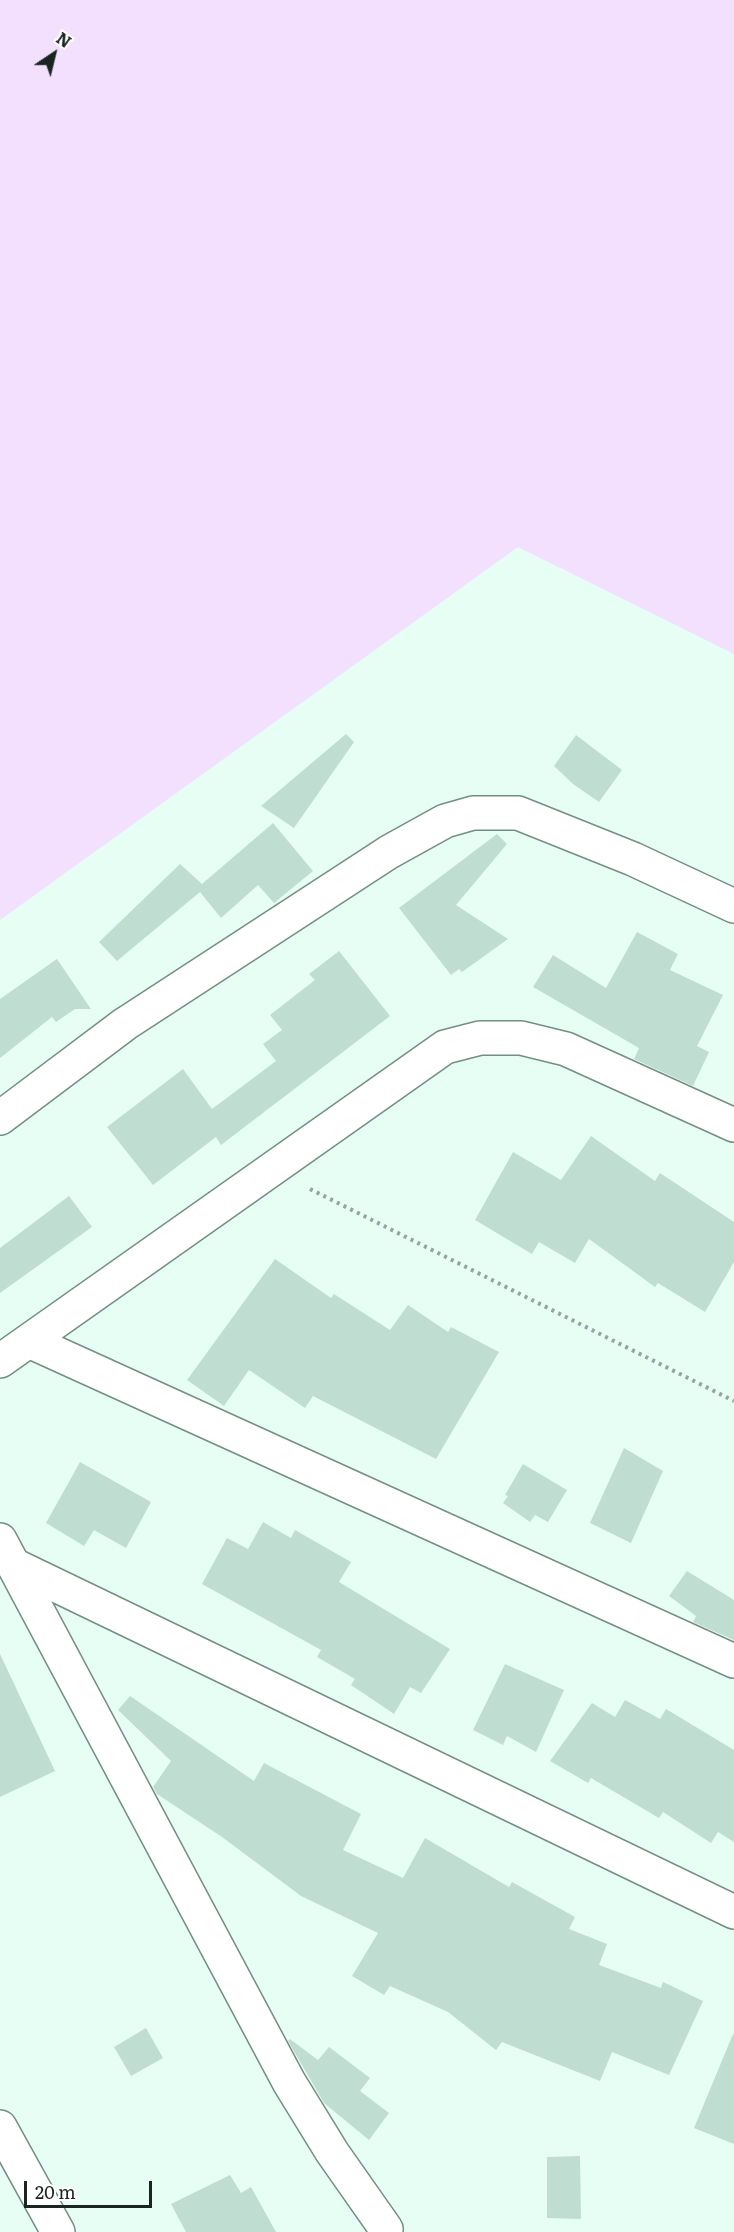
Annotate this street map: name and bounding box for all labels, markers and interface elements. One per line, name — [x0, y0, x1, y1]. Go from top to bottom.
north arrow — [24, 24, 84, 84]
text: N — [52, 26, 77, 53]
scale bar — [27, 2169, 154, 2207]
text: 20 m — [35, 2178, 76, 2205]

